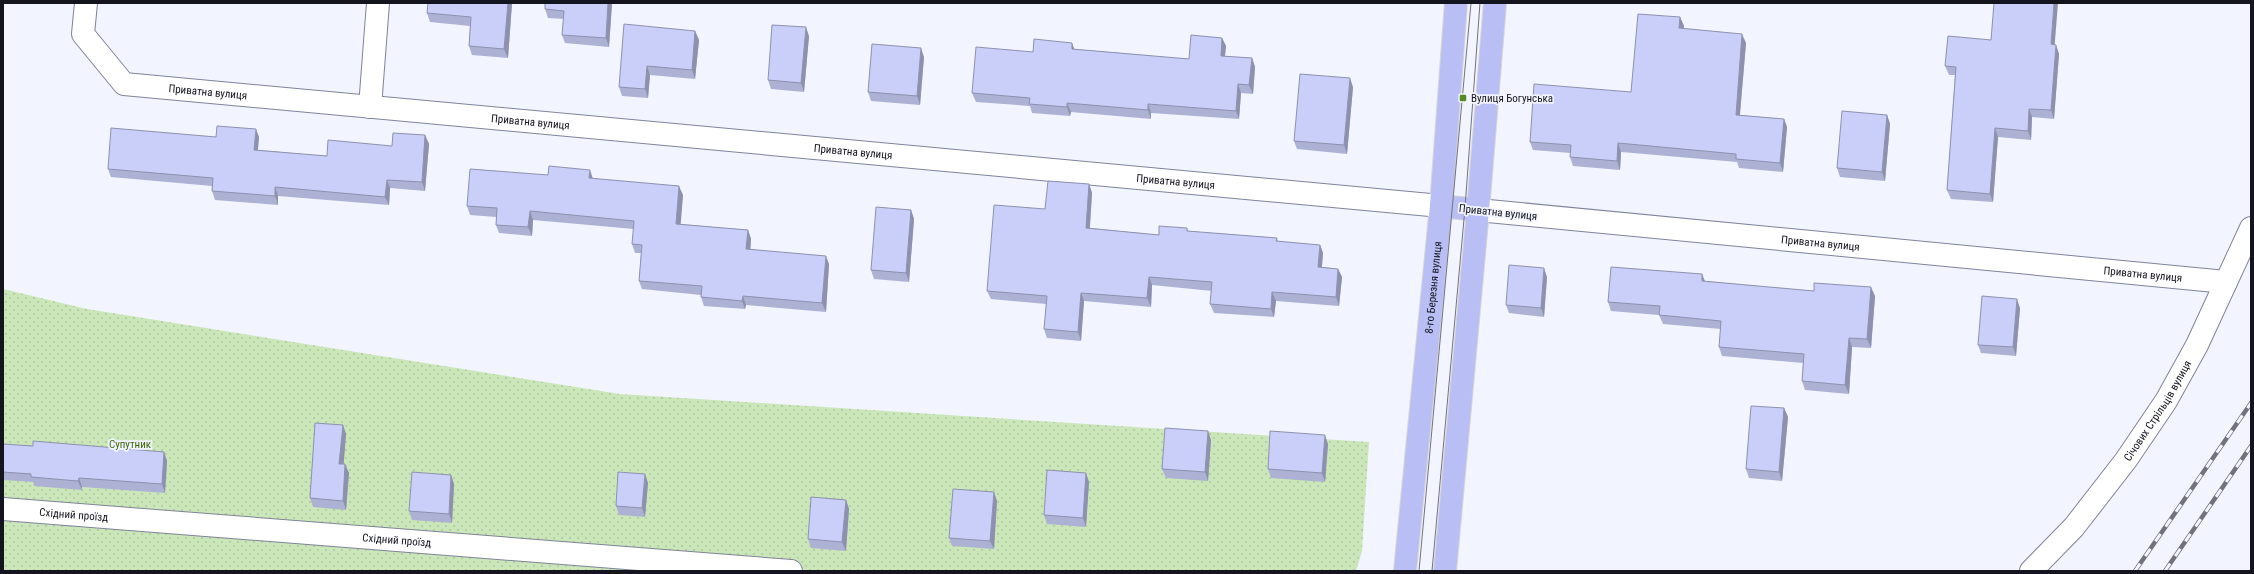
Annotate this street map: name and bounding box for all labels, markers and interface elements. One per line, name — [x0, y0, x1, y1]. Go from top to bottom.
street label: Приватна вулиця — [168, 82, 248, 102]
place label: Вулиця Богунська — [1471, 92, 1553, 105]
marker: Вулиця Богунська — [1458, 93, 1468, 103]
street label: Приватна вулиця — [490, 112, 570, 132]
street label: Приватна вулиця — [813, 142, 893, 162]
street label: Приватна вулиця — [1136, 172, 1216, 192]
street label: Приватна вулиця — [1458, 202, 1538, 223]
street label: Приватна вулиця — [1780, 233, 1860, 254]
street label: 8-го Березня вулиця — [1422, 241, 1444, 334]
street label: Приватна вулиця — [2103, 264, 2183, 285]
street label: Січових Стрільців вулиця — [2121, 358, 2194, 464]
park label: Супутник — [109, 438, 152, 451]
street label: Східний проїзд — [39, 506, 109, 524]
street label: Східний проїзд — [362, 531, 432, 550]

